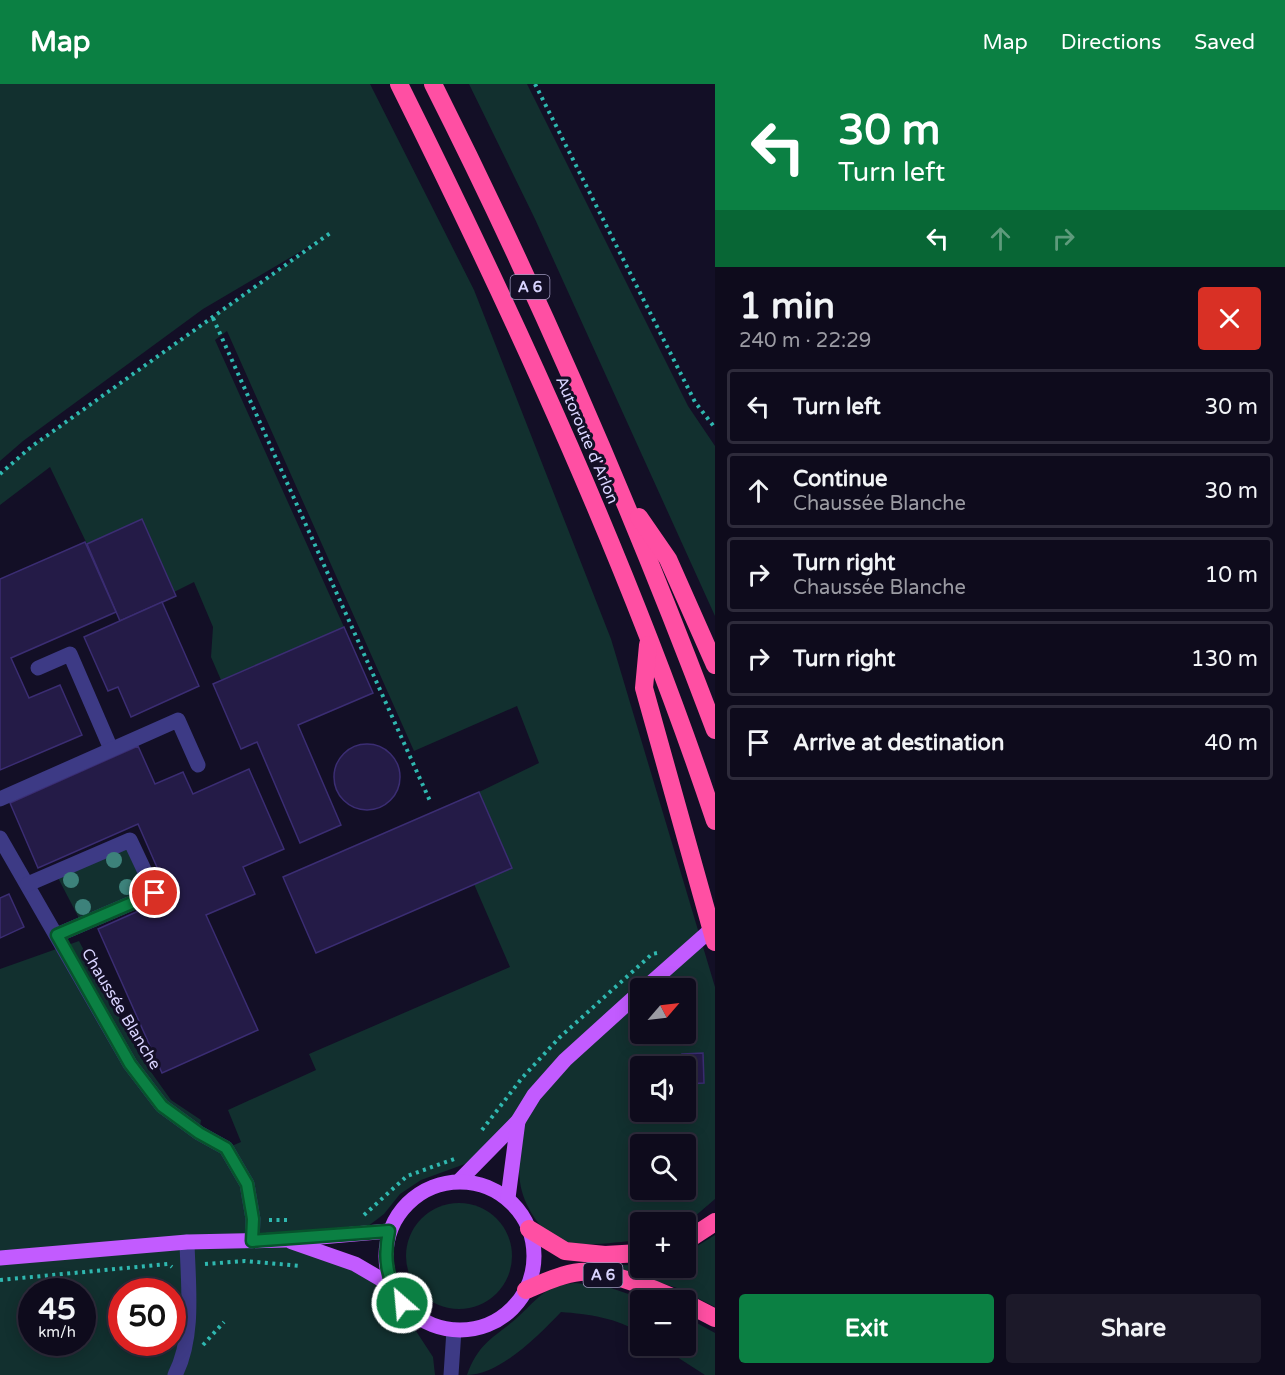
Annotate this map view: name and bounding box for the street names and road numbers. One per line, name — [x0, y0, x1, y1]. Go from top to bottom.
road number: A 6 — [510, 275, 550, 299]
street label: Autoroute d'Arlon — [551, 373, 623, 507]
street label: Chaussée Blanche — [77, 945, 165, 1073]
road number: A 6 — [584, 1263, 622, 1287]

